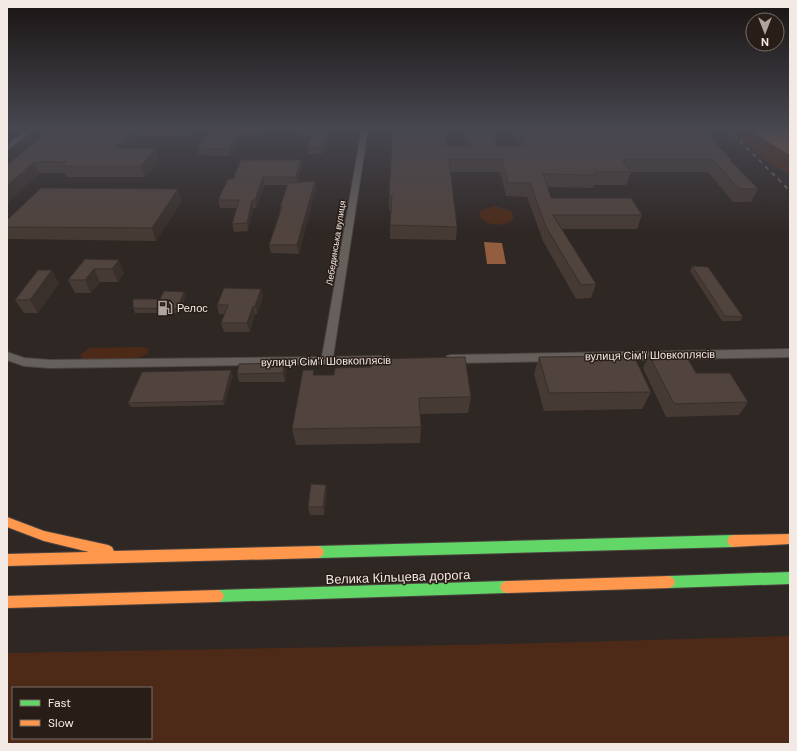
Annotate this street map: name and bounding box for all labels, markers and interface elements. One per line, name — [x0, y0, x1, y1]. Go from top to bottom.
north arrow — [745, 12, 785, 52]
text: N — [761, 35, 769, 49]
street label: Лебединська вулиця — [323, 200, 349, 286]
fuel station icon: Релос — [156, 299, 174, 317]
place label: Релос — [177, 301, 208, 315]
street label: вулиця Сімʼї Шовкоплясів — [585, 347, 715, 363]
street label: вулиця Сімʼї Шовкоплясів — [261, 353, 391, 369]
street label: Велика Кільцева дорога — [325, 566, 471, 588]
legend — [12, 687, 152, 739]
text: Fast — [48, 695, 71, 711]
text: Slow — [48, 715, 74, 731]

